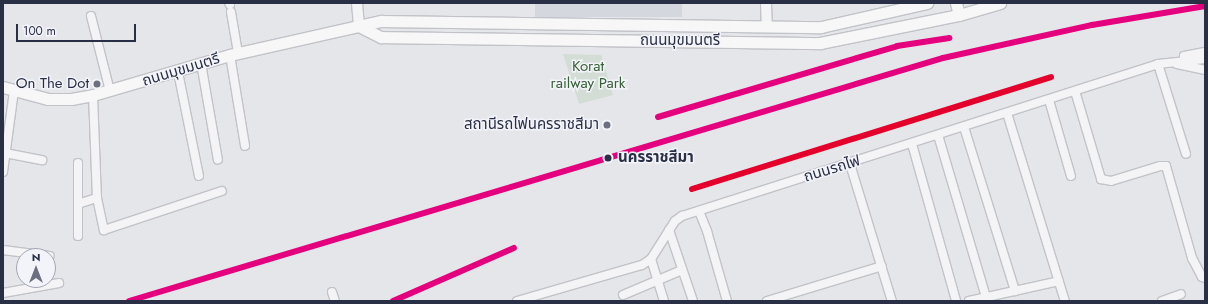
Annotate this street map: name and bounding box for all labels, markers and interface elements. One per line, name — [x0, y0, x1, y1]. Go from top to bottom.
scale bar — [18, 16, 138, 42]
text: 100 m — [23, 22, 56, 40]
street label: ถนนมุขมนตรี — [640, 32, 720, 50]
street label: ถนนมุขมนตรี — [140, 50, 222, 90]
park label: Korat railway Park — [551, 57, 625, 92]
place label: On The Dot — [16, 75, 89, 93]
marker: On The Dot — [92, 79, 102, 89]
place label: สถานีรถไฟนครราชสีมา — [464, 116, 599, 134]
marker: สถานีรถไฟนครราชสีมา — [602, 120, 612, 130]
place label: นครราชสีมา — [618, 149, 694, 167]
marker: นครราชสีมา — [601, 151, 615, 165]
street label: ถนนรถไฟ — [802, 152, 862, 186]
north arrow — [16, 248, 56, 288]
text: N — [32, 249, 40, 265]

